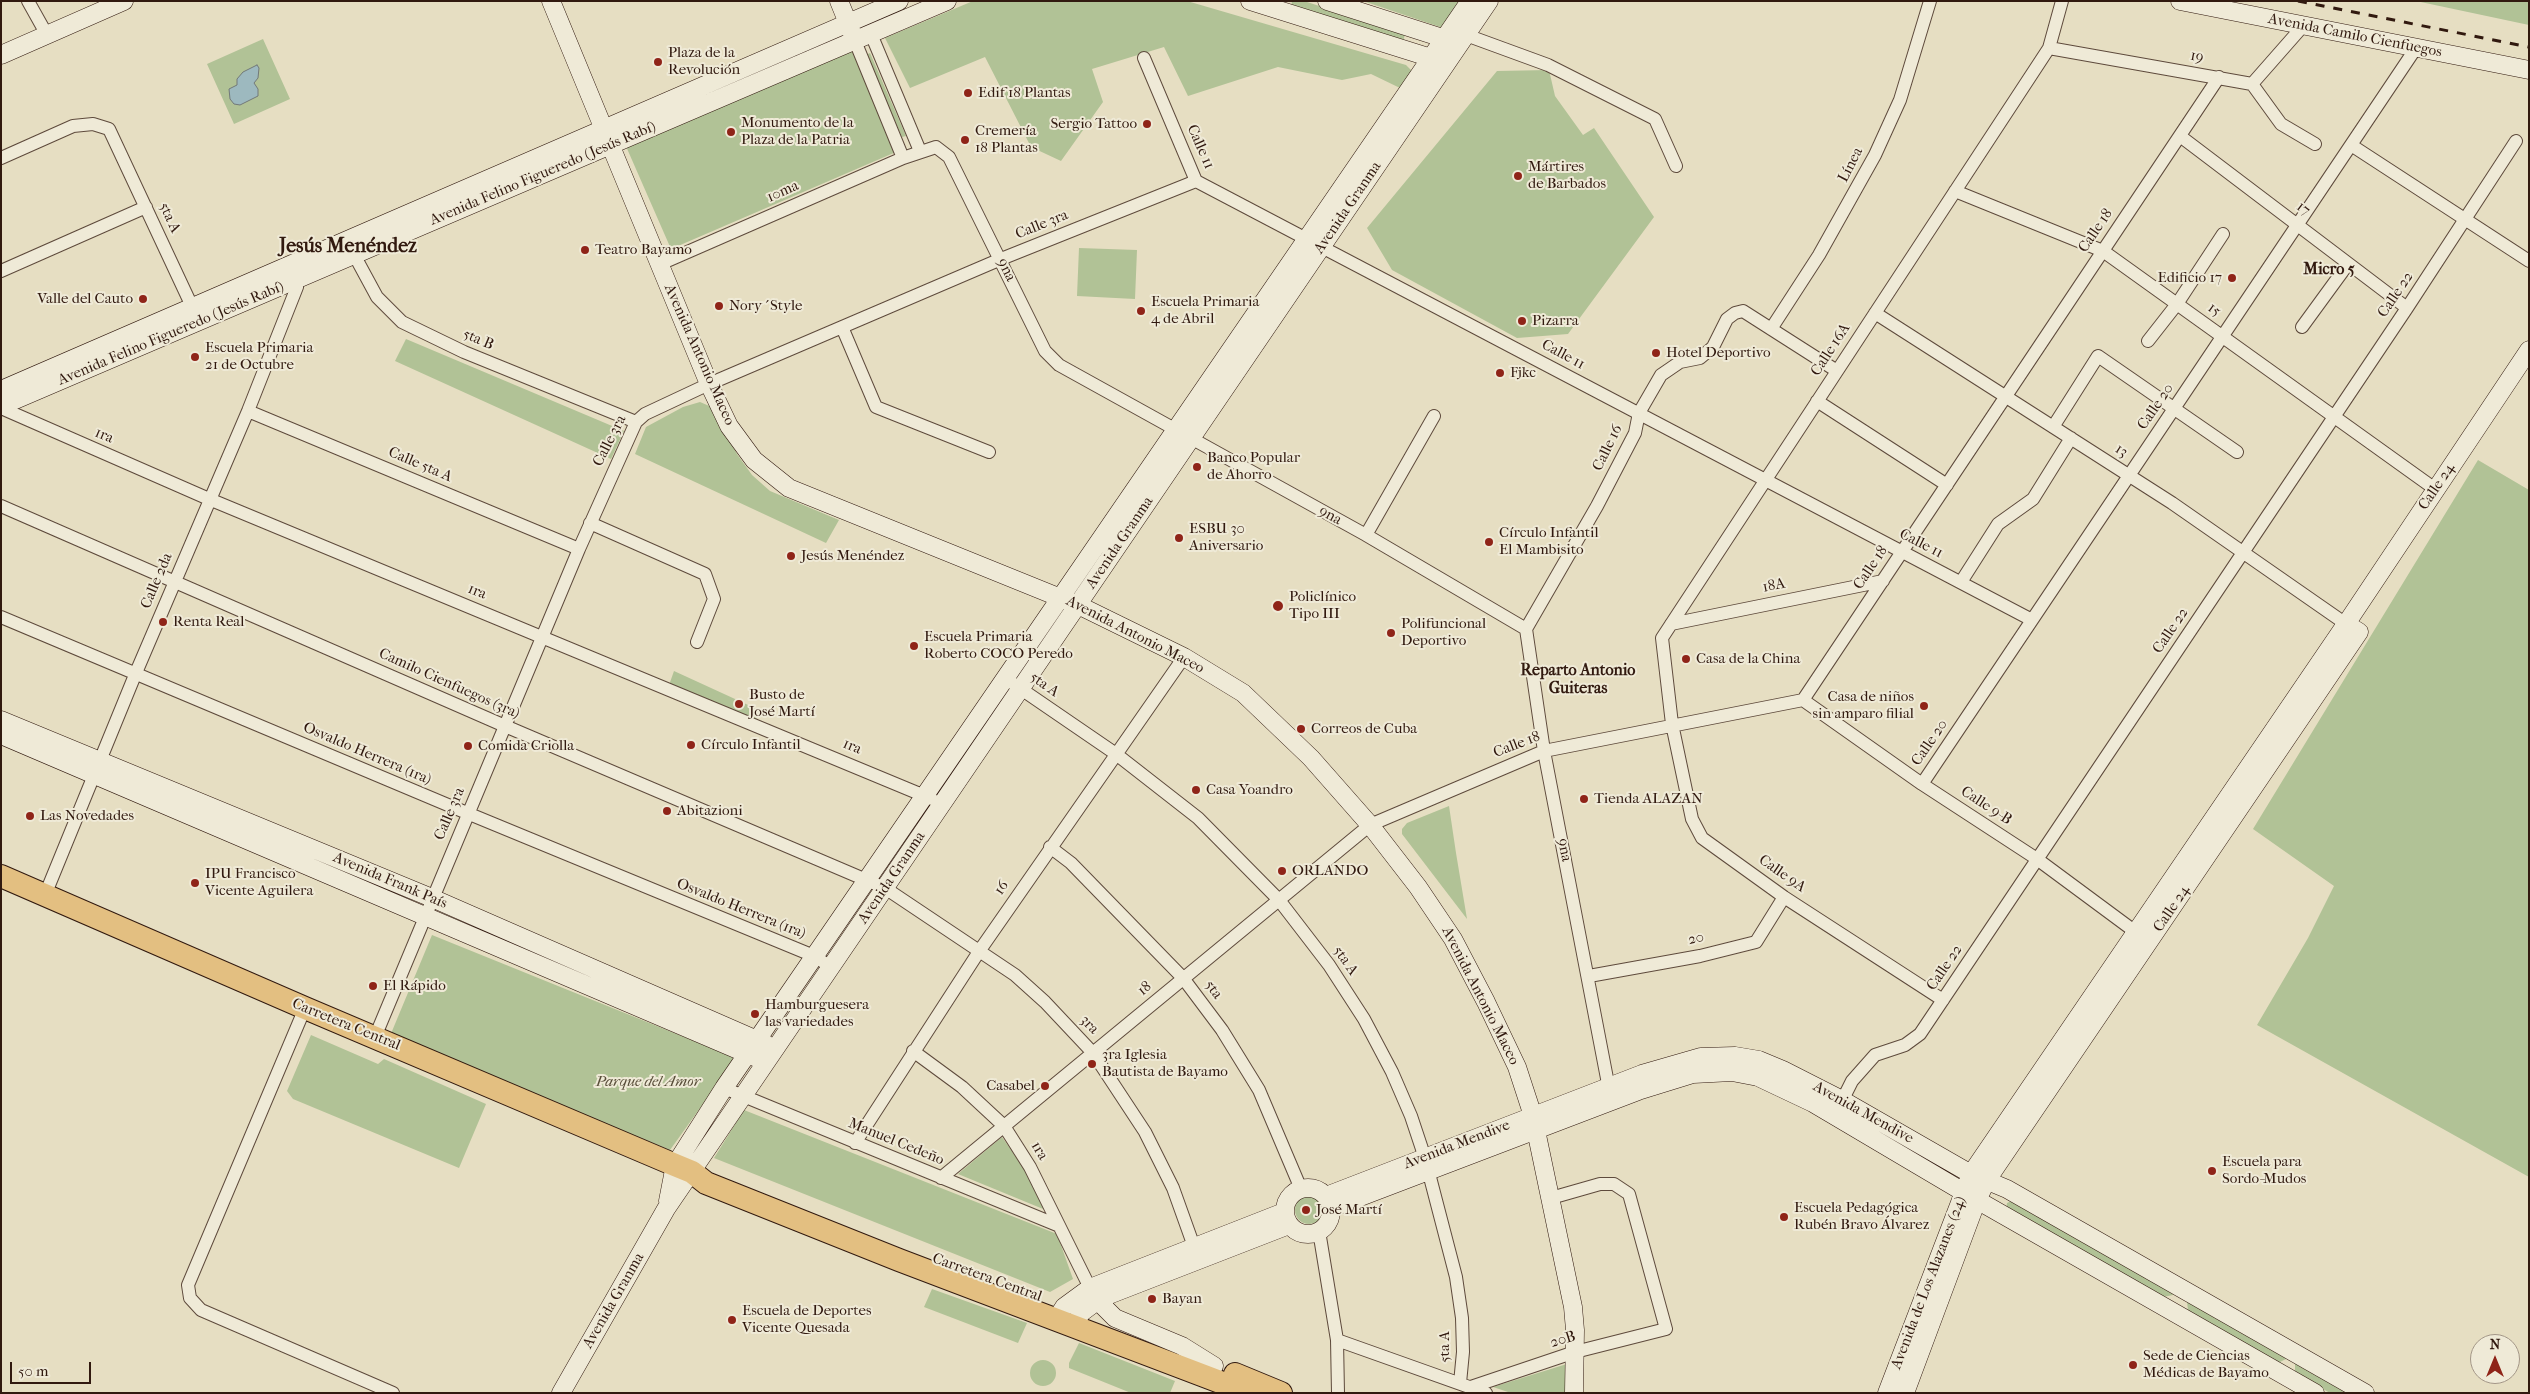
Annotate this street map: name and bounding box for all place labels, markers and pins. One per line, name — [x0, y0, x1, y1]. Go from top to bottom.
place label: Plaza de la Revolución — [668, 44, 740, 79]
marker: Plaza de la Revolución — [652, 56, 664, 68]
place label: Edif 18 Plantas — [978, 84, 1071, 102]
marker: Edif 18 Plantas — [962, 87, 974, 99]
place label: Monumento de la Plaza de la Patria — [741, 114, 854, 149]
place label: Sergio Tattoo — [1051, 115, 1137, 133]
marker: Sergio Tattoo — [1141, 118, 1153, 130]
place label: Cremería 18 Plantas — [975, 122, 1038, 157]
marker: Monumento de la Plaza de la Patria — [725, 126, 737, 138]
marker: Cremería 18 Plantas — [959, 134, 971, 146]
place label: Mártires de Barbados — [1528, 158, 1606, 193]
marker: Mártires de Barbados — [1512, 170, 1524, 182]
place label: Teatro Bayamo — [595, 241, 692, 259]
marker: Teatro Bayamo — [579, 244, 591, 256]
place label: Edificio 17 — [2158, 269, 2222, 287]
marker: Edificio 17 — [2226, 272, 2238, 284]
place label: Valle del Cauto — [37, 290, 133, 308]
marker: Valle del Cauto — [137, 293, 149, 305]
place label: Escuela Primaria 4 de Abril — [1151, 293, 1259, 328]
place label: Nory´Style — [729, 297, 802, 315]
marker: Nory´Style — [713, 300, 725, 312]
marker: Escuela Primaria 4 de Abril — [1135, 305, 1147, 317]
place label: Pizarra — [1532, 312, 1579, 330]
marker: Pizarra — [1516, 315, 1528, 327]
place label: Escuela Primaria 21 de Octubre — [205, 339, 313, 374]
place label: Hotel Deportivo — [1666, 344, 1771, 362]
marker: Hotel Deportivo — [1650, 347, 1662, 359]
marker: Escuela Primaria 21 de Octubre — [189, 351, 201, 363]
place label: Fjkc — [1510, 364, 1536, 382]
marker: Fjkc — [1494, 367, 1506, 379]
place label: Banco Popular de Ahorro — [1207, 449, 1300, 484]
marker: Banco Popular de Ahorro — [1191, 461, 1203, 473]
place label: ESBU 30 Aniversario — [1189, 520, 1263, 555]
place label: Círculo Infantil El Mambisito — [1499, 524, 1599, 559]
marker: ESBU 30 Aniversario — [1173, 532, 1185, 544]
marker: Círculo Infantil El Mambisito — [1483, 536, 1495, 548]
place label: Jesús Menéndez — [801, 547, 904, 565]
marker: Jesús Menéndez — [785, 550, 797, 562]
place label: Policlínico Tipo III — [1289, 588, 1356, 623]
marker: Policlínico Tipo III — [1271, 599, 1285, 613]
place label: Renta Real — [173, 613, 244, 631]
place label: Polifuncional Deportivo — [1401, 615, 1486, 650]
marker: Renta Real — [157, 616, 169, 628]
marker: Polifuncional Deportivo — [1385, 627, 1397, 639]
place label: Escuela Primaria Roberto COCO Peredo — [924, 628, 1073, 663]
marker: Escuela Primaria Roberto COCO Peredo — [908, 640, 920, 652]
place label: Casa de la China — [1696, 650, 1800, 668]
marker: Casa de la China — [1680, 653, 1692, 665]
place label: Busto de José Martí — [749, 686, 815, 721]
place label: Casa de niños sin amparo filial — [1812, 688, 1914, 723]
marker: Busto de José Martí — [733, 698, 745, 710]
marker: Casa de niños sin amparo filial — [1918, 700, 1930, 712]
place label: Correos de Cuba — [1311, 720, 1417, 738]
marker: Correos de Cuba — [1295, 723, 1307, 735]
place label: Círculo Infantil — [701, 736, 801, 754]
place label: Comida Criolla — [478, 737, 574, 755]
marker: Círculo Infantil — [685, 739, 697, 751]
marker: Comida Criolla — [462, 740, 474, 752]
place label: Casa Yoandro — [1206, 781, 1293, 799]
marker: Casa Yoandro — [1190, 784, 1202, 796]
place label: Tienda ALAZAN — [1594, 790, 1703, 808]
marker: Tienda ALAZAN — [1578, 793, 1590, 805]
place label: Abitazioni — [677, 802, 743, 820]
marker: Abitazioni — [661, 805, 673, 817]
place label: Las Novedades — [40, 807, 134, 825]
marker: Las Novedades — [24, 810, 36, 822]
place label: ORLANDO — [1292, 862, 1368, 880]
place label: IPU Francisco Vicente Aguilera — [205, 865, 313, 900]
marker: ORLANDO — [1276, 865, 1288, 877]
marker: IPU Francisco Vicente Aguilera — [189, 877, 201, 889]
place label: El Rápido — [383, 977, 446, 995]
marker: El Rápido — [367, 980, 379, 992]
place label: Hamburguesera las variedades — [765, 996, 869, 1031]
marker: Hamburguesera las variedades — [749, 1008, 761, 1020]
place label: 3ra Iglesia Bautista de Bayamo — [1102, 1046, 1228, 1081]
marker: 3ra Iglesia Bautista de Bayamo — [1086, 1058, 1098, 1070]
place label: Casabel — [986, 1077, 1035, 1095]
marker: Casabel — [1039, 1080, 1051, 1092]
place label: Escuela para Sordo-Mudos — [2222, 1153, 2306, 1188]
marker: Escuela para Sordo-Mudos — [2206, 1165, 2218, 1177]
place label: Escuela Pedagógica Rubén Bravo Álvarez — [1794, 1199, 1929, 1234]
place label: José Martí — [1316, 1201, 1382, 1219]
marker: José Martí — [1300, 1204, 1312, 1216]
marker: Escuela Pedagógica Rubén Bravo Álvarez — [1778, 1211, 1790, 1223]
place label: Bayan — [1162, 1290, 1202, 1308]
marker: Bayan — [1146, 1293, 1158, 1305]
place label: Escuela de Deportes Vicente Quesada — [742, 1302, 871, 1337]
marker: Escuela de Deportes Vicente Quesada — [726, 1314, 738, 1326]
place label: Sede de Ciencias Médicas de Bayamo — [2143, 1347, 2269, 1382]
marker: Sede de Ciencias Médicas de Bayamo — [2127, 1359, 2139, 1371]

